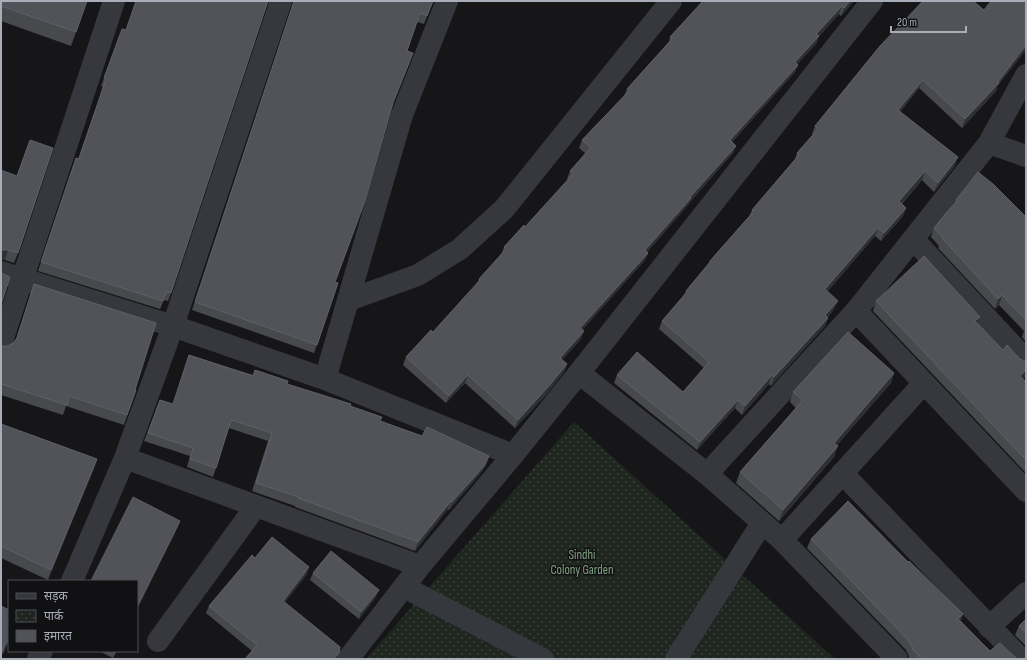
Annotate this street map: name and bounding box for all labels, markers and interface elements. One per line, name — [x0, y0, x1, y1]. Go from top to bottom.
scale bar — [891, 8, 966, 34]
text: 20 m — [897, 15, 917, 30]
park label: Sindhi Colony Garden — [550, 547, 614, 578]
legend — [8, 580, 138, 652]
text: सड़क — [44, 589, 69, 604]
text: पार्क — [44, 609, 64, 624]
text: इमारत — [44, 629, 73, 644]

